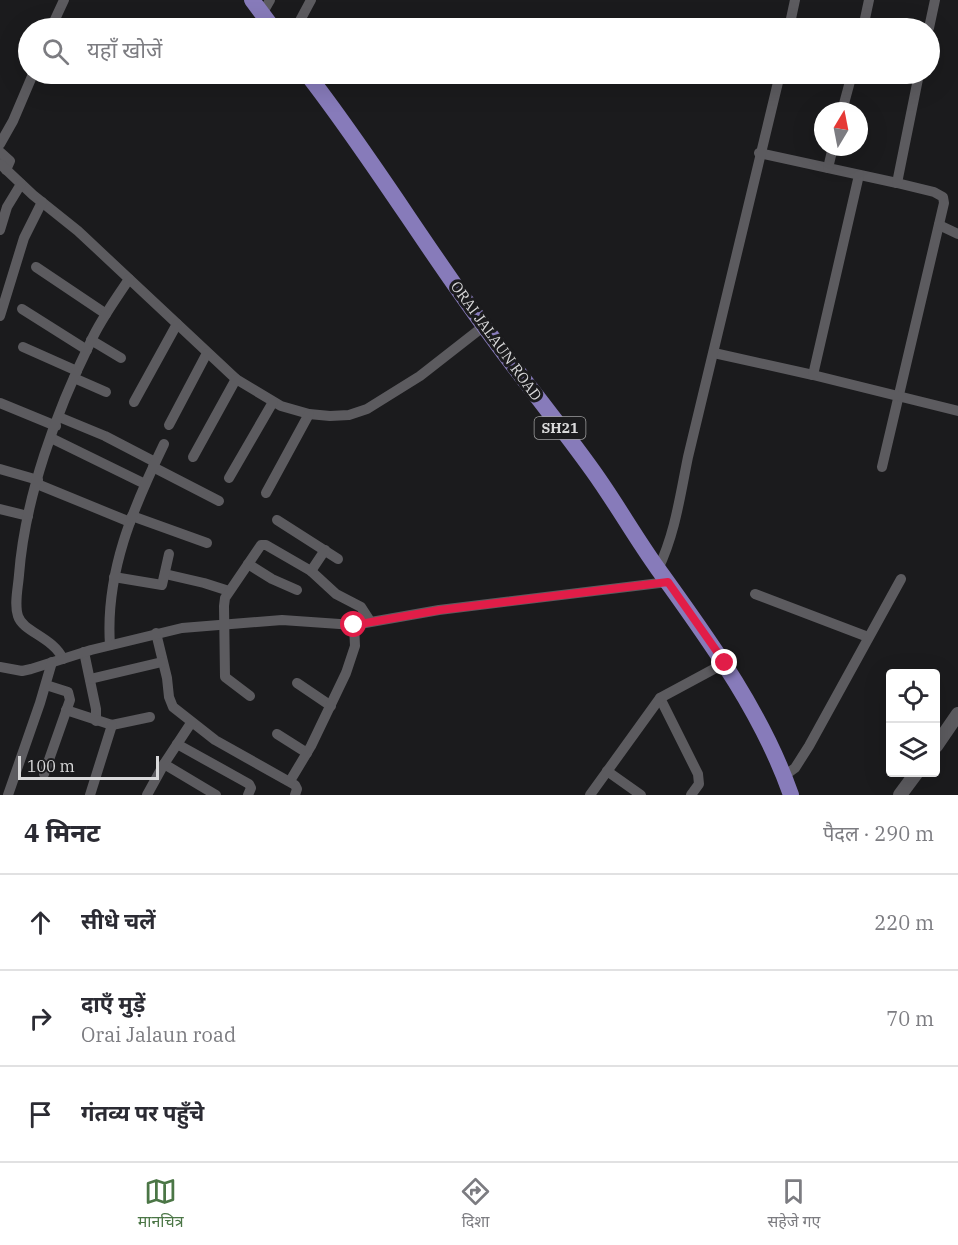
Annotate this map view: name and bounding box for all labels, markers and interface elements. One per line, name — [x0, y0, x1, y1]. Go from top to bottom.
search box — [18, 18, 940, 84]
icon: search — [39, 35, 72, 68]
text: यहाँ खोजें — [87, 35, 162, 64]
north arrow — [814, 102, 868, 156]
street label: ORAI JALAUN ROAD — [447, 277, 546, 404]
road number: SH21 — [534, 417, 586, 439]
route start — [340, 611, 366, 637]
route end — [711, 649, 737, 675]
map controls — [886, 669, 940, 777]
button: locate — [886, 669, 940, 723]
button: layers — [886, 723, 940, 777]
scale bar — [18, 753, 159, 780]
text: 100 m — [27, 756, 75, 776]
text: 4 मिनट — [24, 815, 100, 849]
text: पैदल · 290 m — [823, 820, 934, 847]
icon: ahead — [24, 906, 57, 939]
text: सीधे चलें — [81, 906, 155, 935]
text: 220 m — [874, 909, 934, 936]
text: दाएँ मुड़ें — [81, 989, 145, 1018]
icon: right — [24, 1002, 57, 1035]
text: 70 m — [886, 1005, 934, 1032]
text: Orai Jalaun road — [81, 1021, 236, 1048]
icon: arrive — [24, 1098, 57, 1131]
text: गंतव्य पर पहुँचे — [81, 1098, 204, 1127]
tab: मानचित्र — [138, 1175, 183, 1234]
tab: दिशा — [459, 1175, 492, 1234]
tab: सहेजे गए — [767, 1175, 820, 1234]

